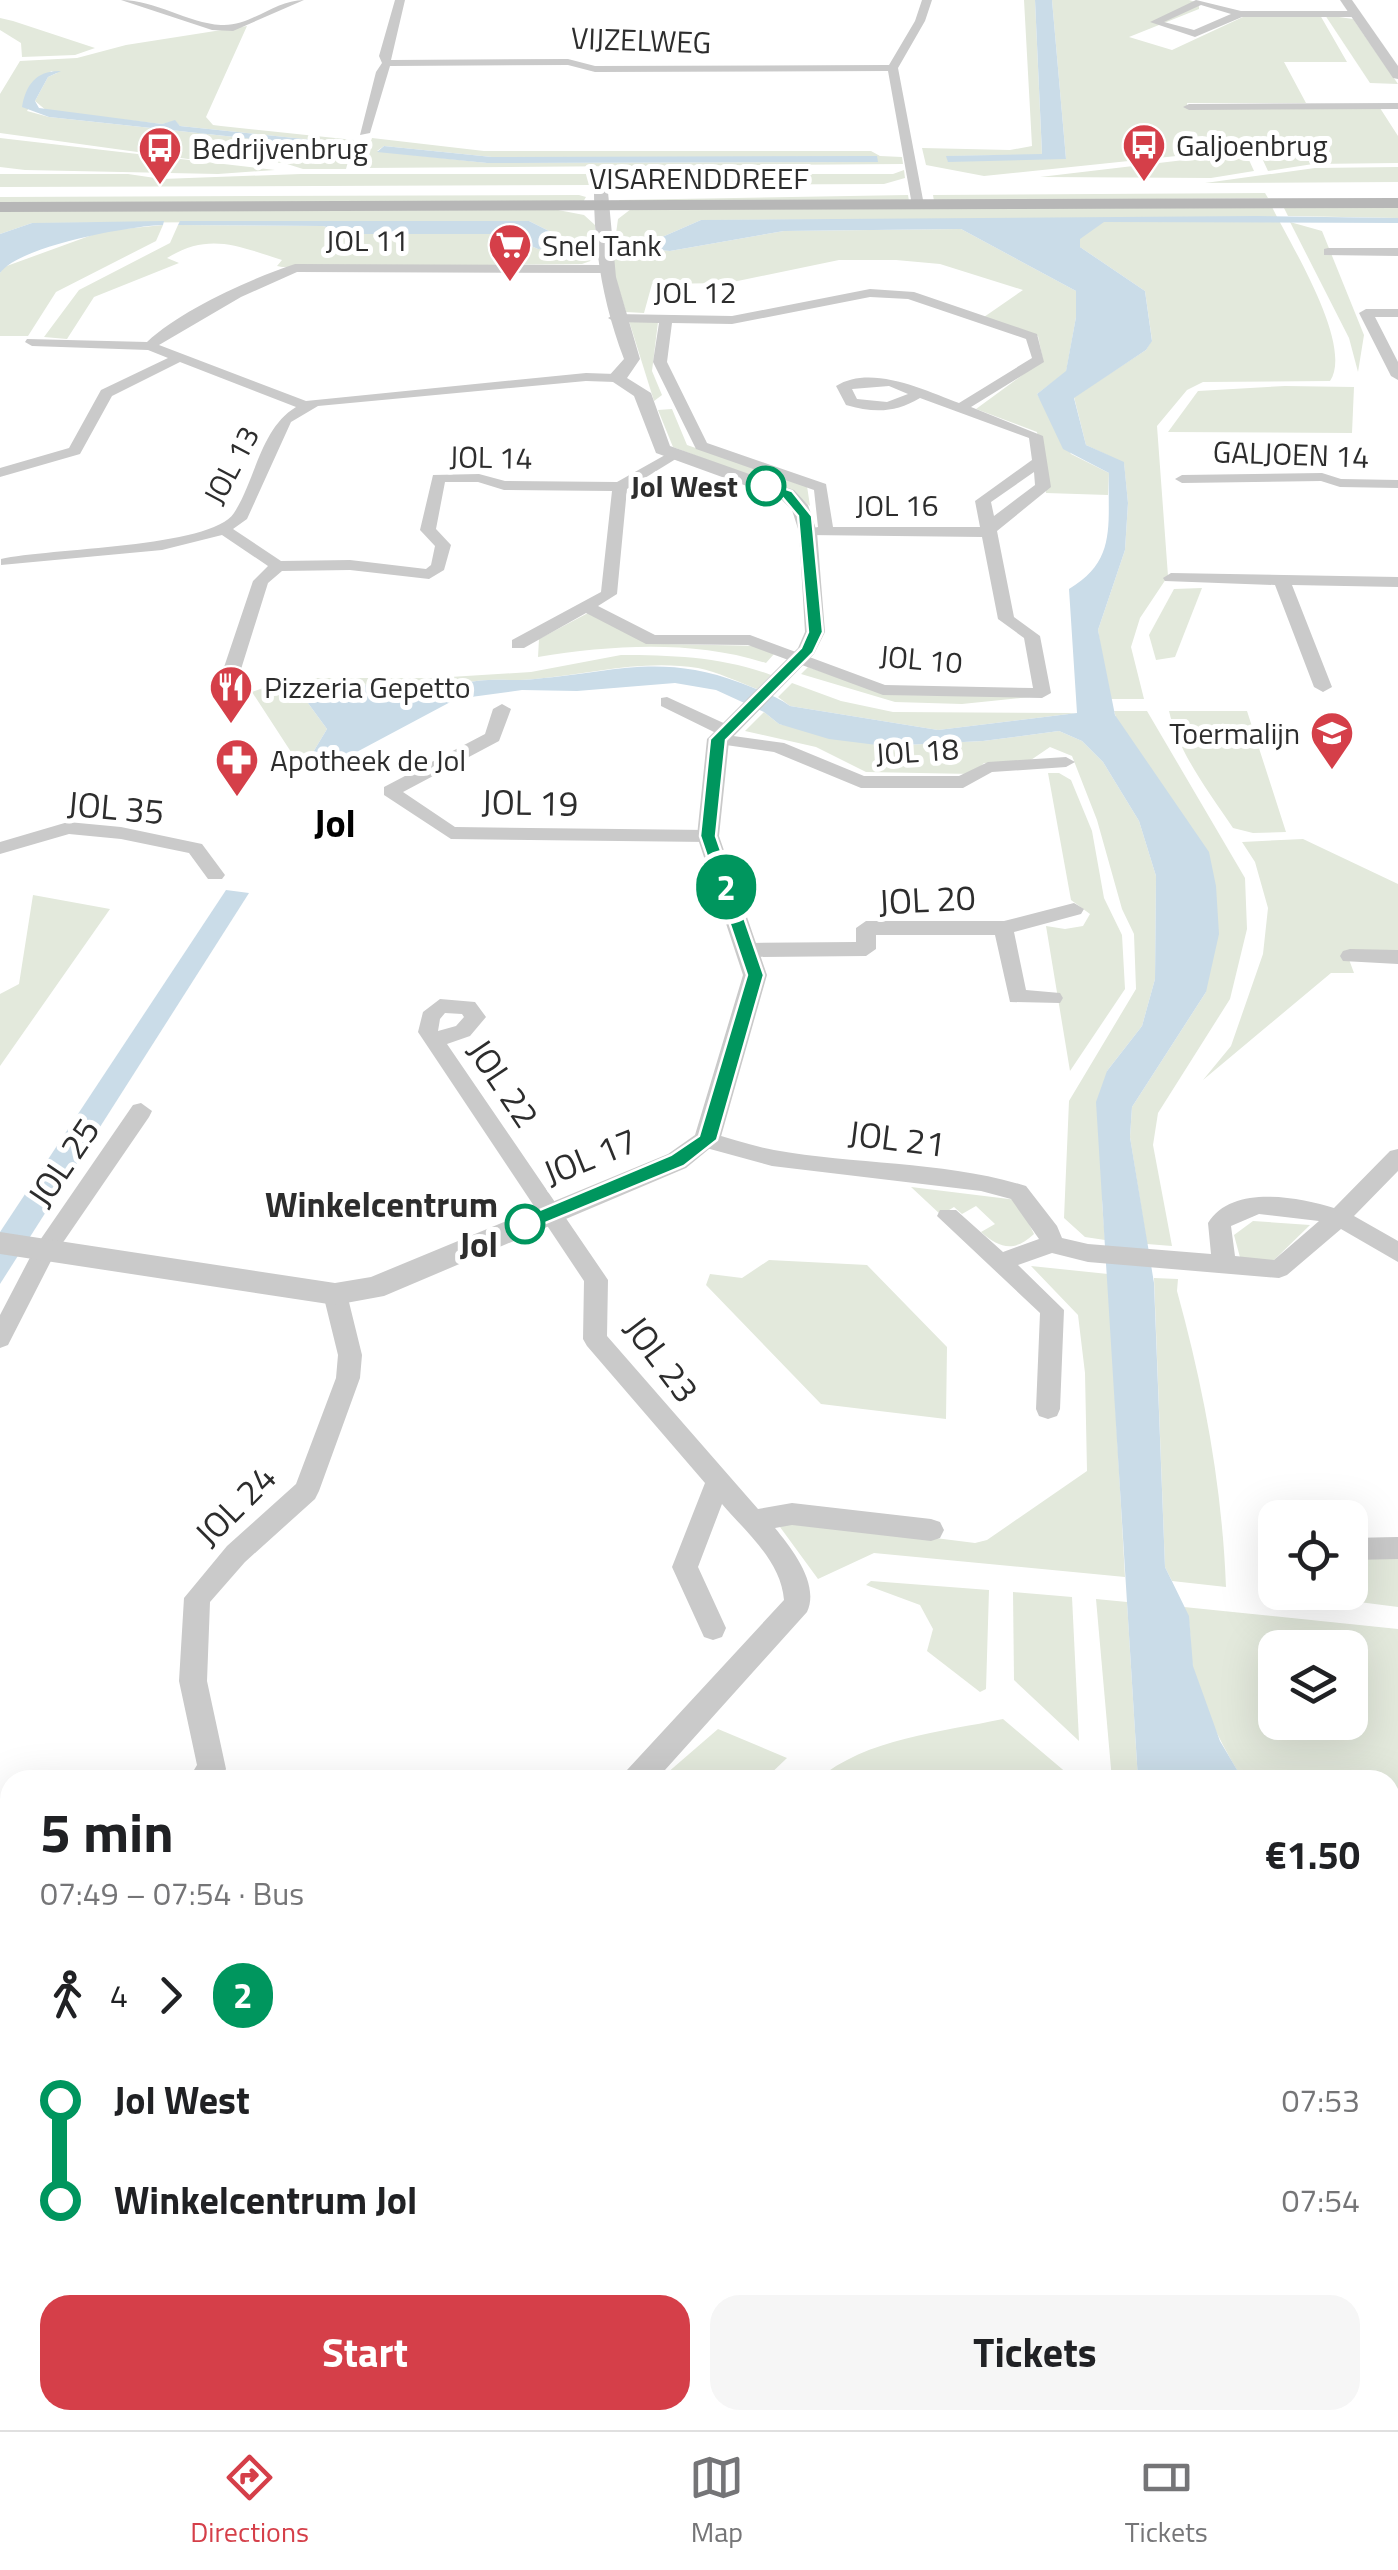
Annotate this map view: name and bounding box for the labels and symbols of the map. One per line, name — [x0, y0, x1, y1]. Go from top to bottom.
street label: VIJZELWEG — [570, 15, 712, 65]
bus stop icon: Galjoenbrug — [1121, 122, 1167, 183]
place label: Galjoenbrug — [1176, 122, 1328, 168]
bus stop icon: Bedrijvenbrug — [137, 125, 183, 186]
place label: Bedrijvenbrug — [192, 125, 368, 171]
street label: VISARENDDREEF — [589, 155, 809, 201]
street label: JOL 11 — [325, 217, 409, 263]
supermarket icon: Snel Tank — [487, 222, 533, 283]
place label: Snel Tank — [542, 222, 662, 268]
street label: JOL 12 — [653, 269, 737, 315]
street label: JOL 13 — [191, 418, 271, 512]
street label: GALJOEN 14 — [1212, 428, 1370, 480]
street label: JOL 14 — [449, 433, 533, 481]
place label: Jol West — [631, 463, 738, 509]
marker: Jol West — [747, 467, 785, 505]
street label: JOL 16 — [855, 482, 939, 528]
street label: JOL 10 — [878, 632, 964, 686]
restaurant icon: Pizzeria Gepetto — [208, 664, 254, 725]
place label: Pizzeria Gepetto — [264, 664, 471, 710]
place label: Toermalijn — [1169, 710, 1300, 756]
school or university icon: Toermalijn — [1309, 710, 1355, 771]
street label: JOL 18 — [874, 725, 960, 777]
pharmacy icon: Apotheek de Jol — [214, 737, 260, 798]
place label: Apotheek de Jol — [270, 737, 466, 783]
street label: JOL 19 — [481, 774, 579, 830]
street label: JOL 35 — [65, 776, 167, 838]
district label: Jol — [314, 794, 356, 852]
line badge: 2 — [694, 854, 758, 920]
street label: JOL 20 — [877, 870, 977, 928]
street label: JOL 22 — [455, 1028, 553, 1138]
street label: JOL 21 — [846, 1105, 948, 1171]
street label: JOL 25 — [14, 1107, 112, 1217]
street label: JOL 17 — [535, 1113, 645, 1199]
place label: Winkelcentrum Jol — [265, 1177, 498, 1271]
marker: Winkelcentrum Jol — [506, 1205, 544, 1243]
street label: JOL 23 — [611, 1304, 713, 1414]
street label: JOL 24 — [182, 1452, 288, 1558]

